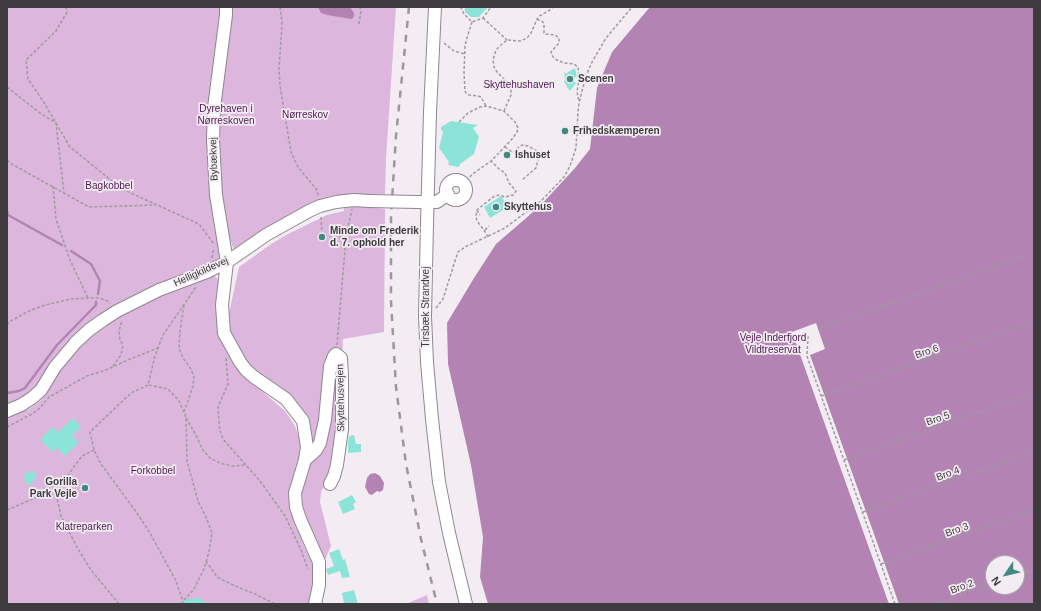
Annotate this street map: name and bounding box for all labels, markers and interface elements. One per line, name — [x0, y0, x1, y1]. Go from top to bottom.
place label: Scenen — [578, 73, 614, 85]
marker: Scenen — [565, 74, 575, 84]
park label: Skyttehushaven — [483, 79, 555, 91]
park label: Dyrehaven i Nørreskoven — [197, 103, 255, 126]
park label: Nørreskov — [282, 109, 328, 121]
place label: Frihedskæmperen — [573, 125, 660, 137]
marker: Frihedskæmperen — [560, 126, 570, 136]
street label: Bybækvej — [207, 137, 221, 181]
place label: Ishuset — [515, 149, 550, 161]
marker: Ishuset — [502, 150, 512, 160]
park label: Bagkobbel — [85, 180, 133, 192]
place label: Skyttehus — [504, 201, 552, 213]
marker: Skyttehus — [491, 202, 501, 212]
place label: Minde om Frederik d. 7. ophold her — [330, 225, 419, 248]
marker: Minde om Frederik d. 7. ophold her — [317, 232, 327, 242]
street label: Helligkildevej — [172, 255, 230, 289]
street label: Tirsbæk Strandvej — [420, 267, 432, 347]
park label: Vejle Inderfjord Vildtreservat — [740, 332, 806, 356]
street label: Bro 6 — [914, 342, 940, 362]
street label: Skyttehusvejen — [334, 364, 348, 432]
street label: Bro 5 — [925, 409, 951, 429]
street label: Bro 4 — [935, 464, 961, 484]
park label: Forkobbel — [131, 465, 175, 477]
place label: Gorilla Park Vejle — [30, 476, 77, 500]
marker: Gorilla Park Vejle — [80, 483, 90, 493]
street label: Bro 3 — [944, 520, 970, 540]
park label: Klatreparken — [56, 521, 112, 533]
north arrow — [985, 555, 1025, 595]
text: N — [989, 575, 1003, 588]
street label: Bro 2 — [949, 577, 975, 597]

